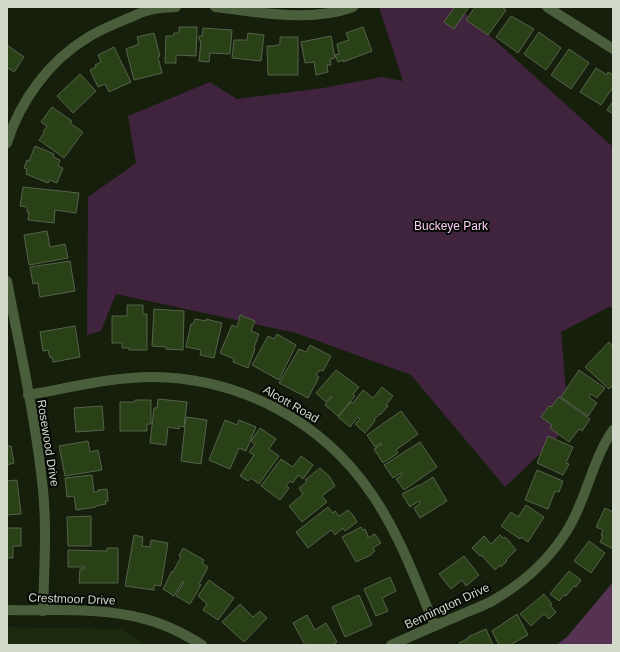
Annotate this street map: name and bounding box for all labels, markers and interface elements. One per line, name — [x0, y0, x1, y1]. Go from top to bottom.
park label: Buckeye Park — [414, 219, 489, 233]
street label: Alcott Road — [261, 382, 321, 426]
street label: Rosewood Drive — [34, 398, 62, 488]
street label: Bennington Drive — [402, 580, 492, 632]
street label: Crestmoor Drive — [28, 590, 116, 608]

